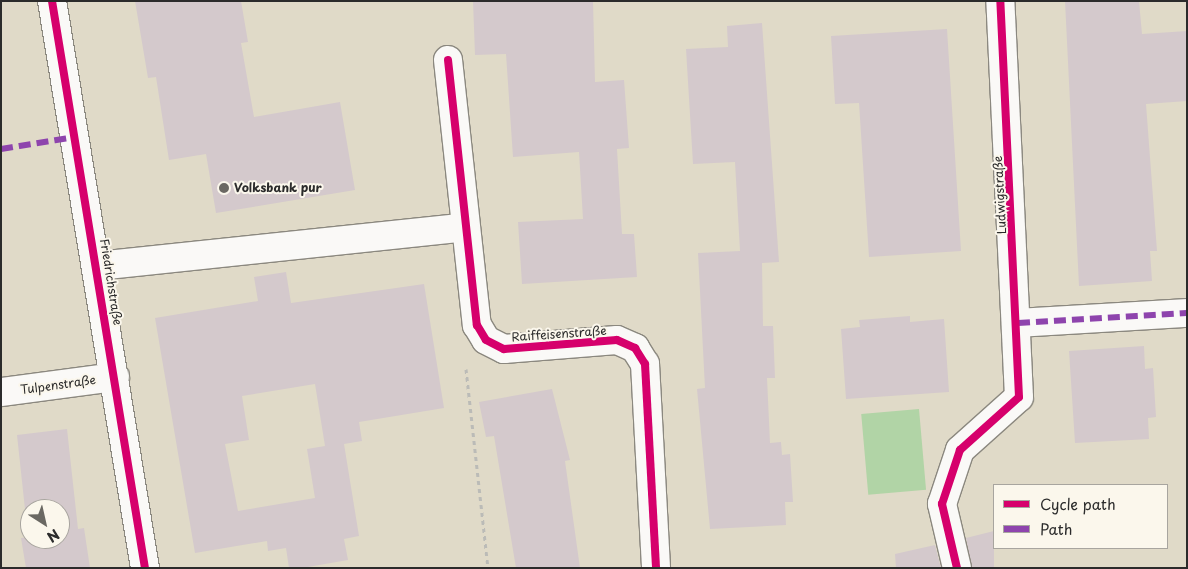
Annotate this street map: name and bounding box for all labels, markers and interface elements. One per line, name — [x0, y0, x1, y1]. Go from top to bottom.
street label: Ludwigstraße — [991, 155, 1009, 235]
place label: Volksbank pur — [234, 181, 322, 195]
marker: Volksbank pur — [218, 182, 230, 194]
street label: Friedrichstraße — [97, 238, 125, 326]
street label: Raiffeisenstraße — [511, 323, 607, 345]
street label: Tulpenstraße — [19, 373, 97, 397]
legend — [993, 484, 1168, 549]
text: Cycle path — [1040, 492, 1116, 515]
north arrow — [20, 499, 70, 549]
text: Path — [1040, 517, 1072, 540]
text: N — [43, 524, 64, 548]

